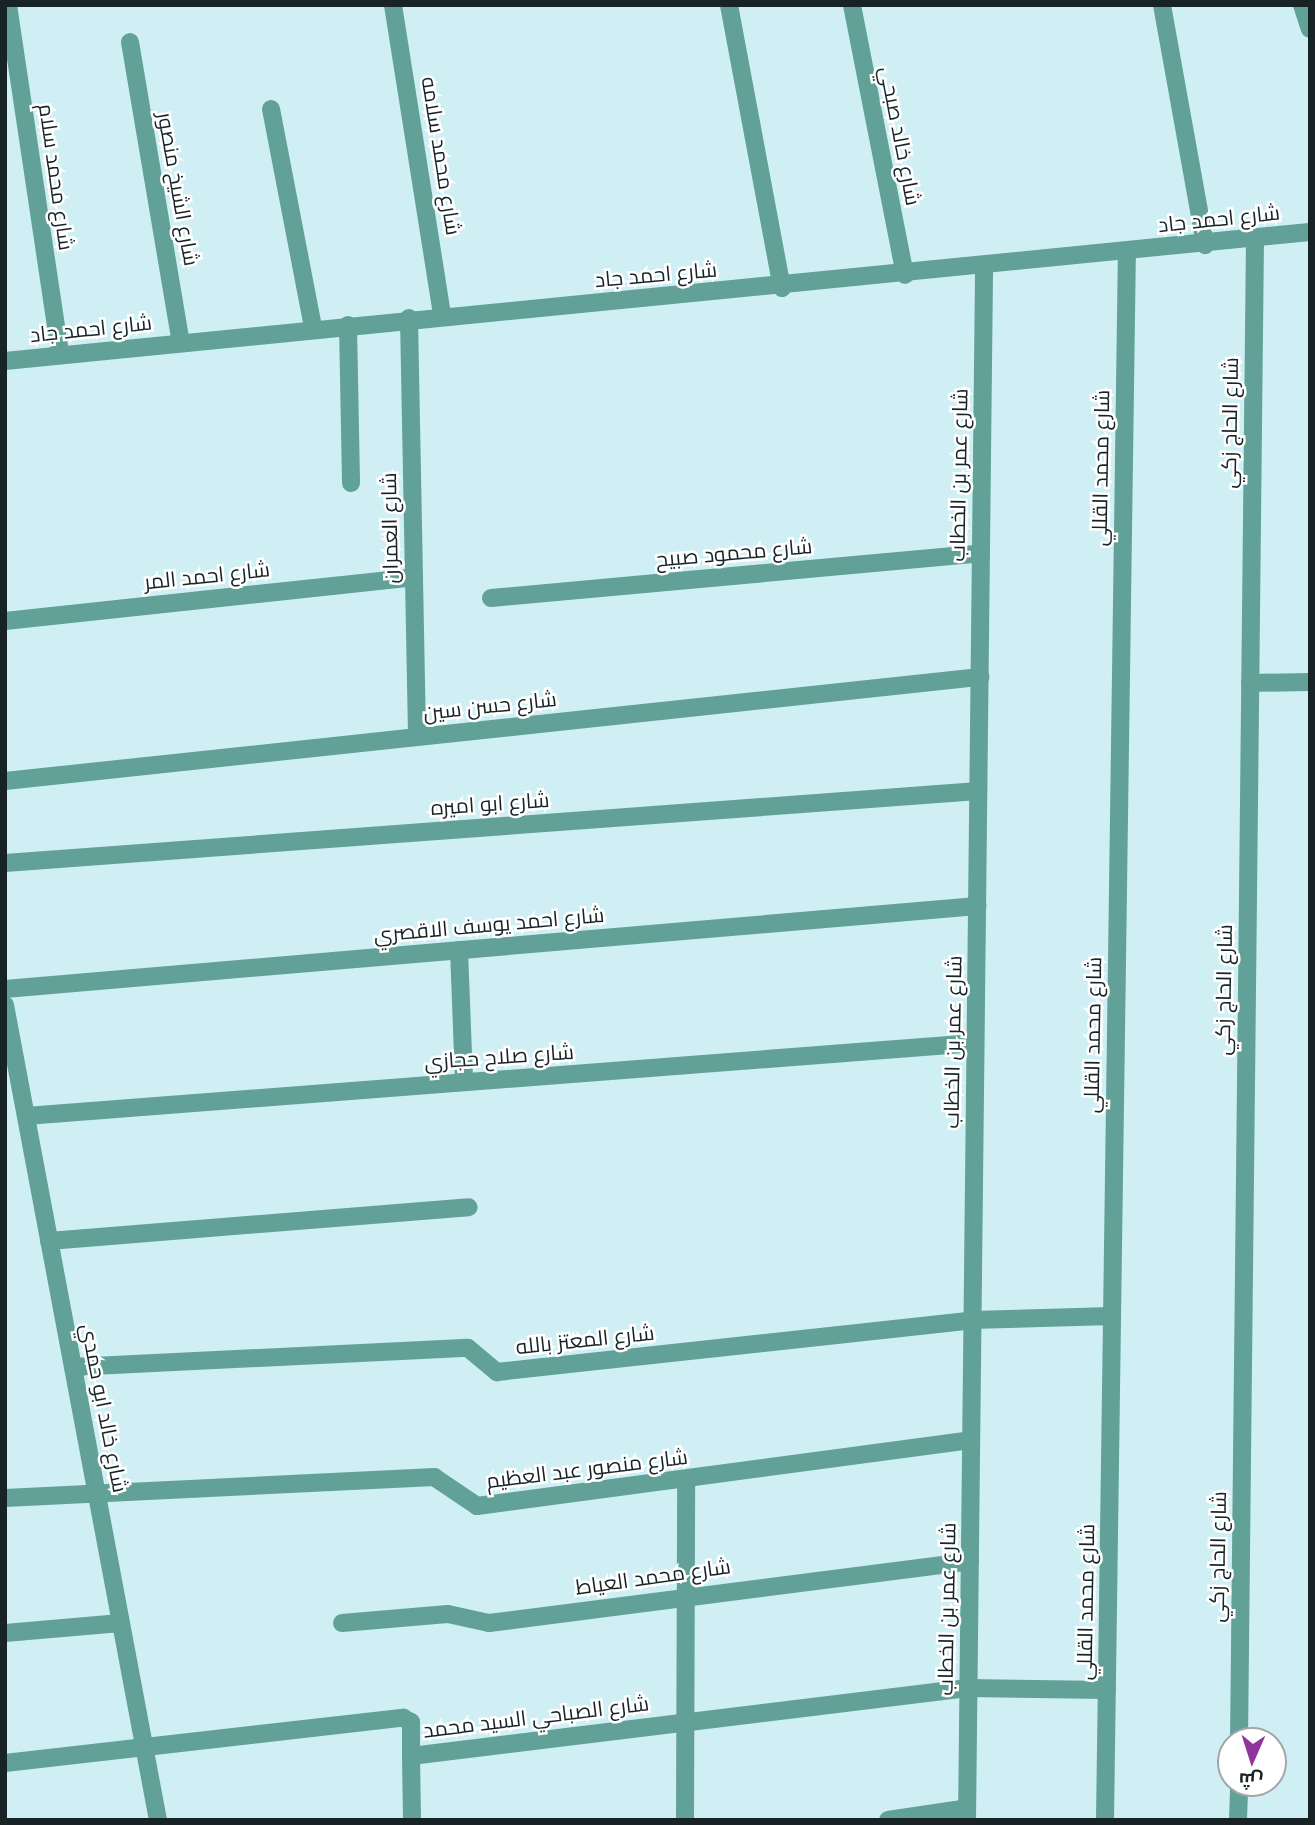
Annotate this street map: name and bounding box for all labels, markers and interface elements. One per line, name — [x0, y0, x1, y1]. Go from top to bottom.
street label: شارع خالد صبحي — [874, 64, 926, 208]
street label: شارع محمد سلامه — [416, 75, 466, 237]
street label: شارع محمد سلام — [33, 102, 79, 252]
street label: شارع الشيخ منصور — [152, 110, 204, 268]
street label: شارع احمد جاد — [1157, 200, 1281, 238]
street label: شارع احمد جاد — [594, 257, 718, 293]
street label: شارع احمد جاد — [29, 310, 153, 348]
street label: شارع الحاج زكي — [1216, 357, 1244, 489]
street label: شارع عمر بن الخطاب — [945, 388, 973, 562]
street label: شارع محمد القللي — [1087, 389, 1115, 547]
street label: شارع العمران — [376, 472, 404, 584]
street label: شارع محمود صبيح — [655, 534, 813, 572]
street label: شارع احمد المر — [143, 557, 271, 595]
street label: شارع حسن سين — [422, 686, 558, 726]
street label: شارع ابو اميره — [430, 787, 550, 821]
street label: شارع احمد يوسف الاقصري — [373, 902, 605, 948]
street label: شارع الحاج زكي — [1210, 924, 1238, 1056]
street label: شارع عمر بن الخطاب — [939, 955, 967, 1129]
street label: شارع محمد القللي — [1079, 956, 1107, 1114]
street label: شارع صلاح حجازي — [423, 1039, 575, 1075]
street label: شارع المعتز بالله — [514, 1320, 656, 1360]
street label: شارع خالد ابو حمدي — [75, 1321, 133, 1495]
street label: شارع منصور عبد العظيم — [485, 1444, 689, 1494]
street label: شارع الحاج زكي — [1204, 1491, 1232, 1623]
street label: شارع عمر بن الخطاب — [933, 1522, 961, 1696]
street label: شارع محمد القللي — [1072, 1523, 1100, 1681]
street label: شارع محمد العياط — [574, 1554, 732, 1600]
street label: شارع الصباحي السيد محمد — [422, 1691, 650, 1743]
north arrow — [1217, 1727, 1287, 1797]
text: ش — [1238, 1768, 1264, 1794]

